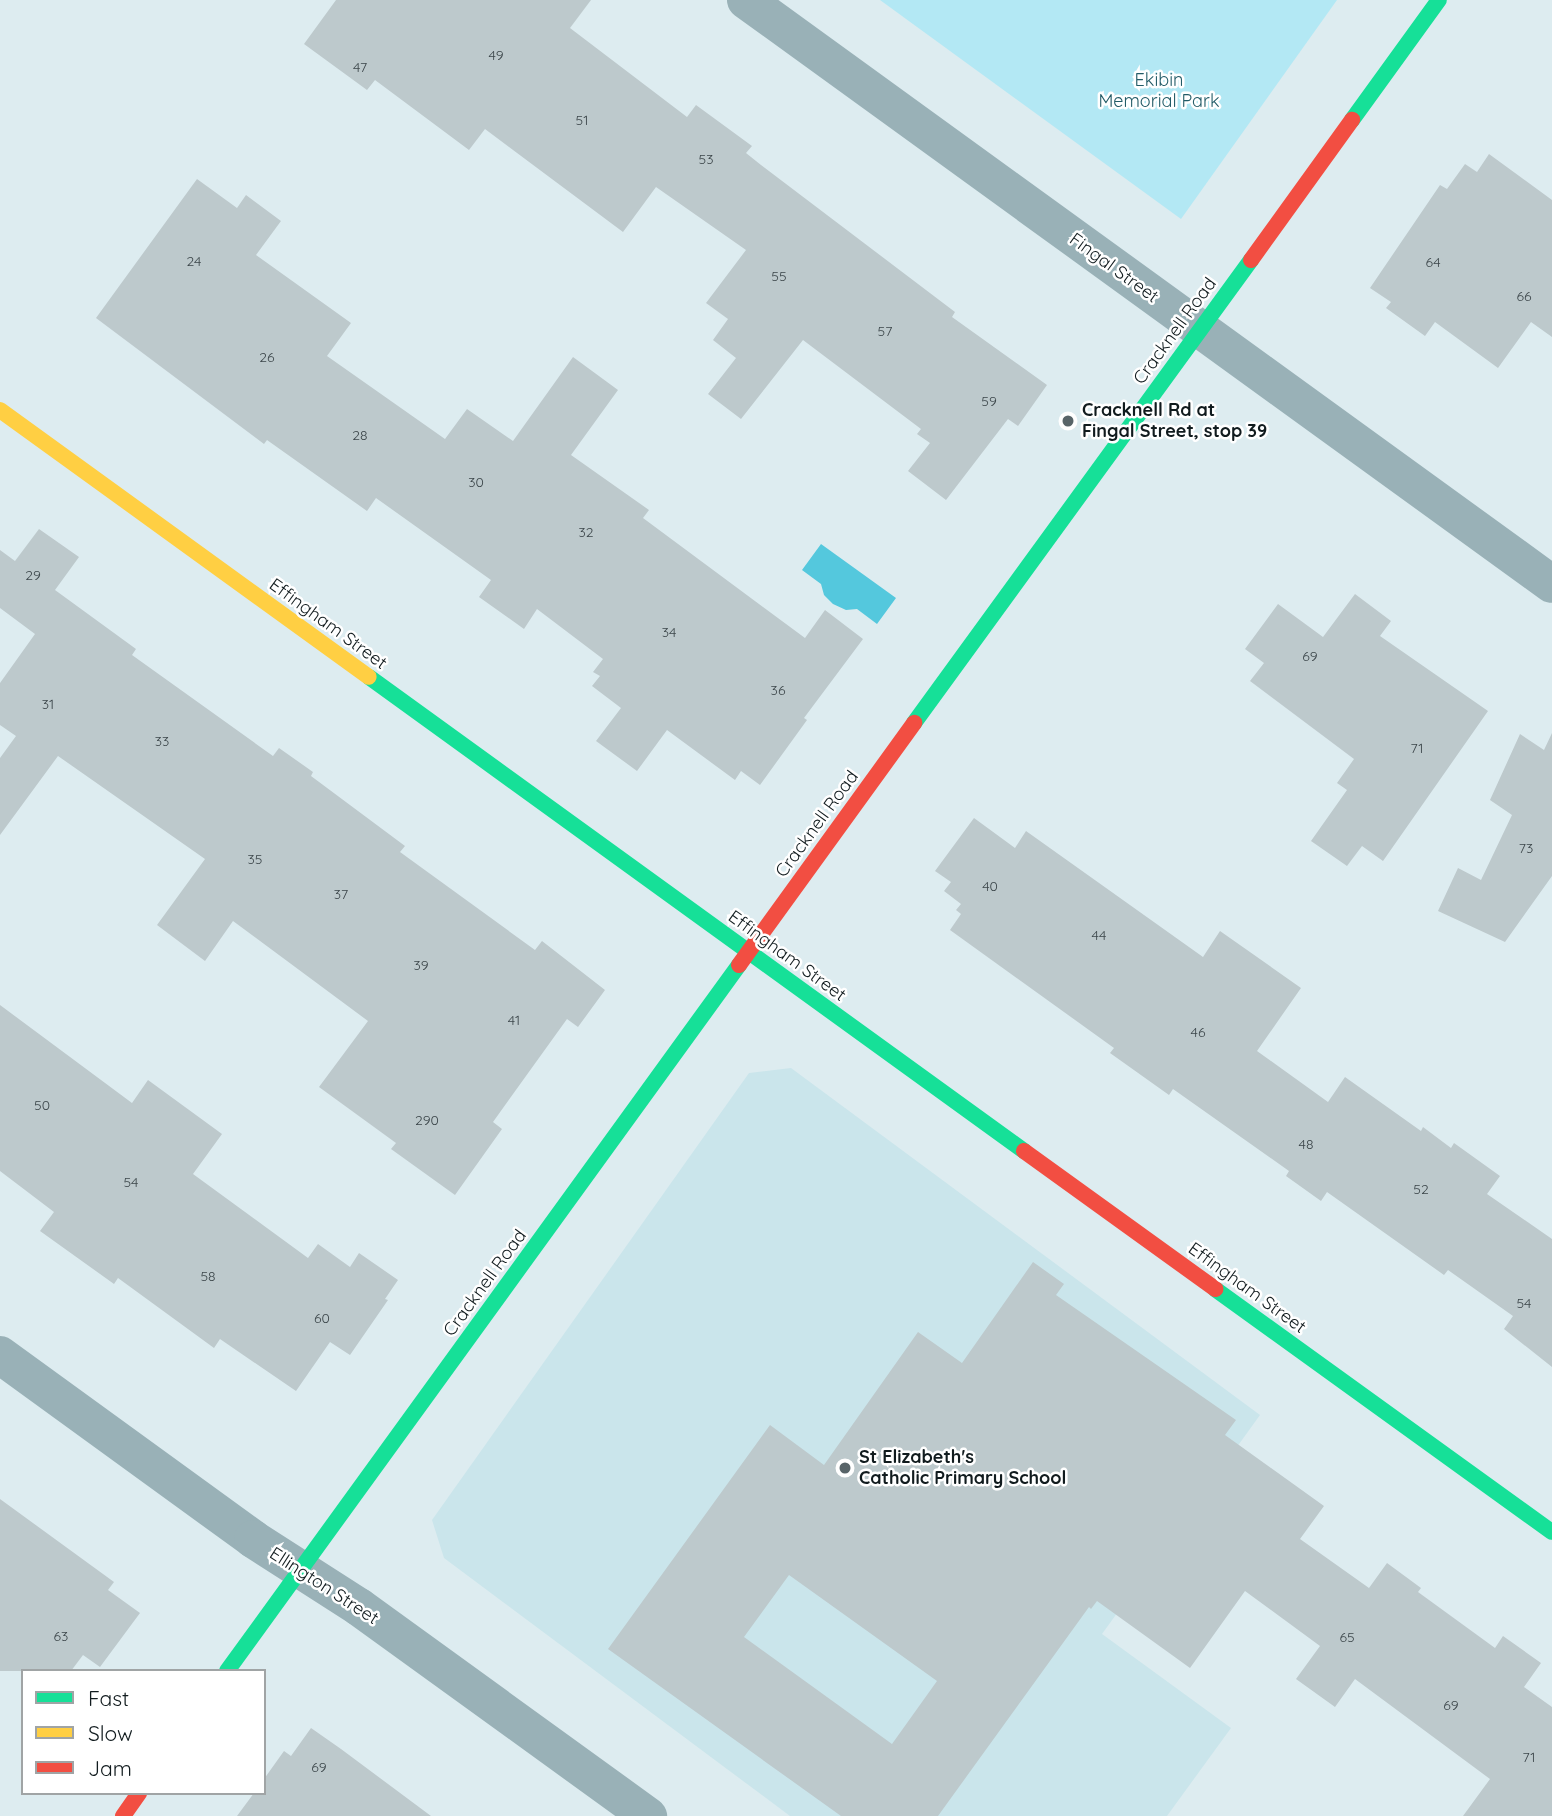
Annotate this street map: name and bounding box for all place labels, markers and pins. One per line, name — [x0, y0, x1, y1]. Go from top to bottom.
place label: Cracknell Rd at Fingal Street, stop 39 — [1082, 400, 1267, 442]
marker: Cracknell Rd at Fingal Street, stop 39 — [1060, 413, 1076, 429]
place label: St Elizabeth's Catholic Primary School — [859, 1447, 1066, 1490]
marker: St Elizabeth's Catholic Primary School — [837, 1460, 853, 1476]

